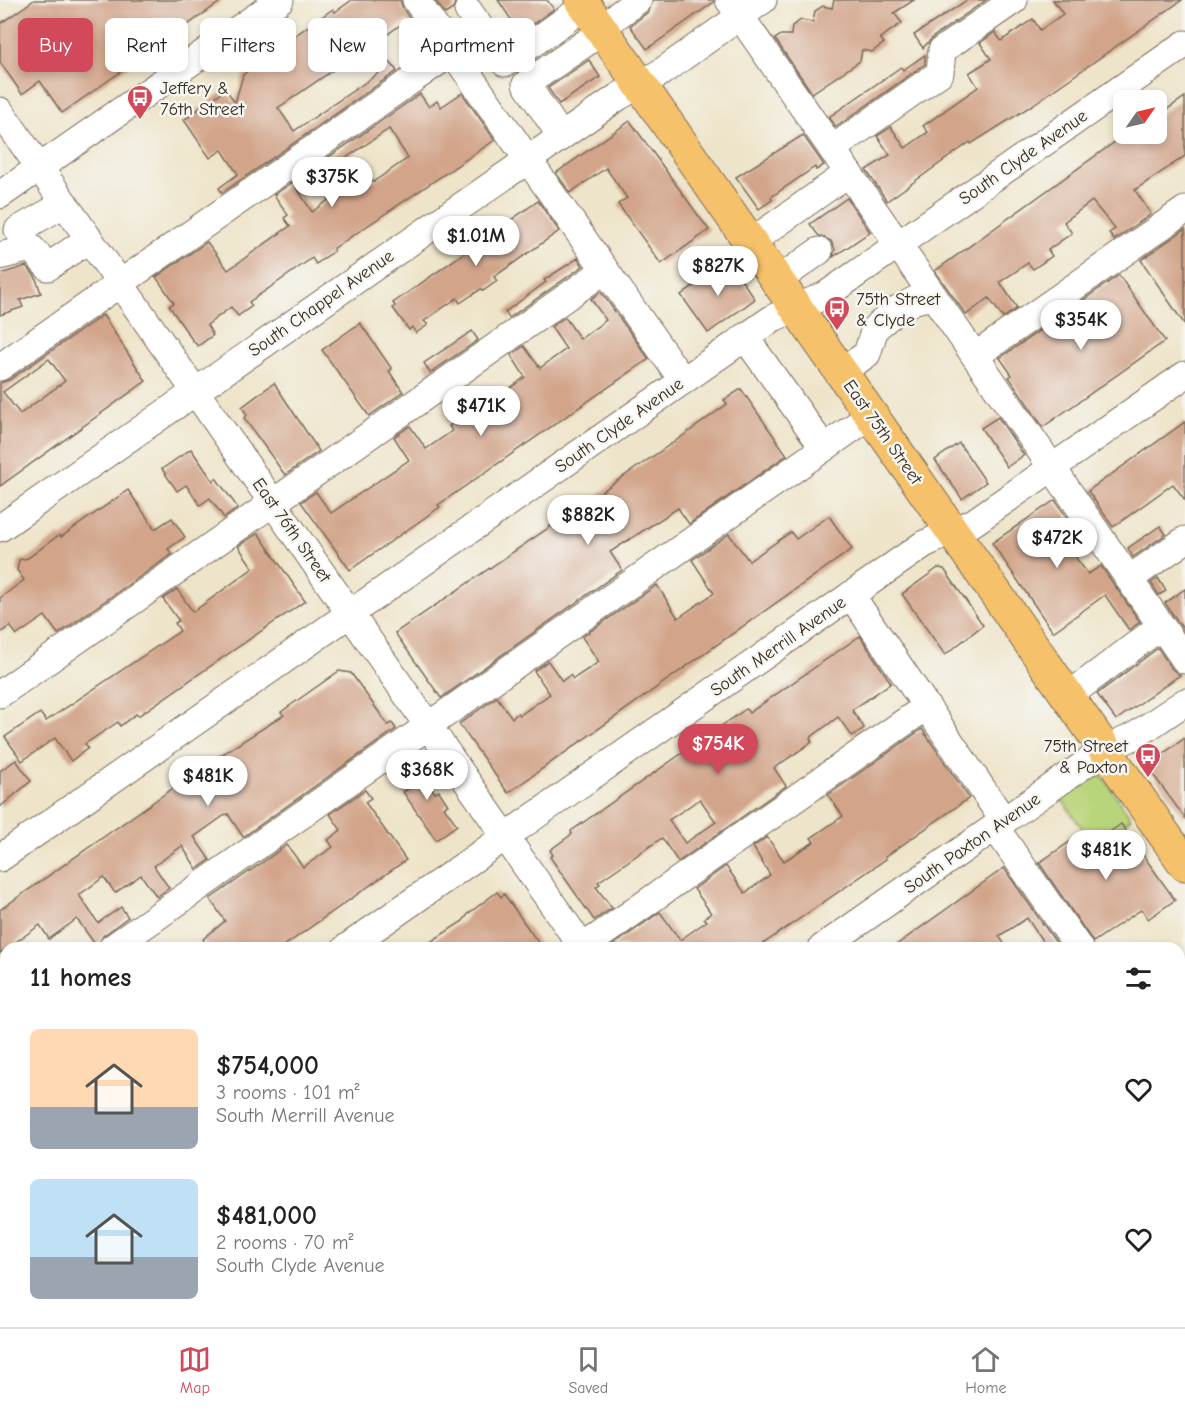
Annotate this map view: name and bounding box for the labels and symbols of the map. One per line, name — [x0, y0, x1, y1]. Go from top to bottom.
place label: Jeffery & 76th Street — [160, 78, 245, 120]
bus stop icon: Jeffery & 76th Street — [125, 83, 155, 121]
north arrow — [1113, 90, 1167, 144]
street label: South Clyde Avenue — [955, 105, 1091, 209]
pin: $375K — [290, 157, 374, 208]
pin: $1.01M — [427, 216, 525, 267]
street label: South Chappel Avenue — [245, 245, 398, 361]
pin: $827K — [676, 246, 760, 297]
place label: 75th Street & Clyde — [856, 289, 941, 331]
bus stop icon: 75th Street & Clyde — [822, 294, 852, 332]
pin: $354K — [1039, 300, 1123, 351]
street label: South Clyde Avenue — [551, 373, 687, 477]
street label: East 75th Street — [839, 376, 927, 489]
pin: $471K — [439, 386, 523, 437]
street label: East 76th Street — [248, 474, 336, 587]
pin: $882K — [546, 495, 630, 546]
pin: $472K — [1015, 518, 1099, 569]
street label: South Merrill Avenue — [706, 592, 850, 701]
pin: $754K — [676, 724, 760, 775]
place label: 75th Street & Paxton — [1044, 736, 1129, 778]
bus stop icon: 75th Street & Paxton — [1133, 741, 1163, 779]
pin: $368K — [385, 750, 469, 801]
pin: $481K — [166, 756, 250, 807]
street label: South Paxton Avenue — [900, 788, 1044, 898]
pin: $481K — [1064, 830, 1148, 881]

